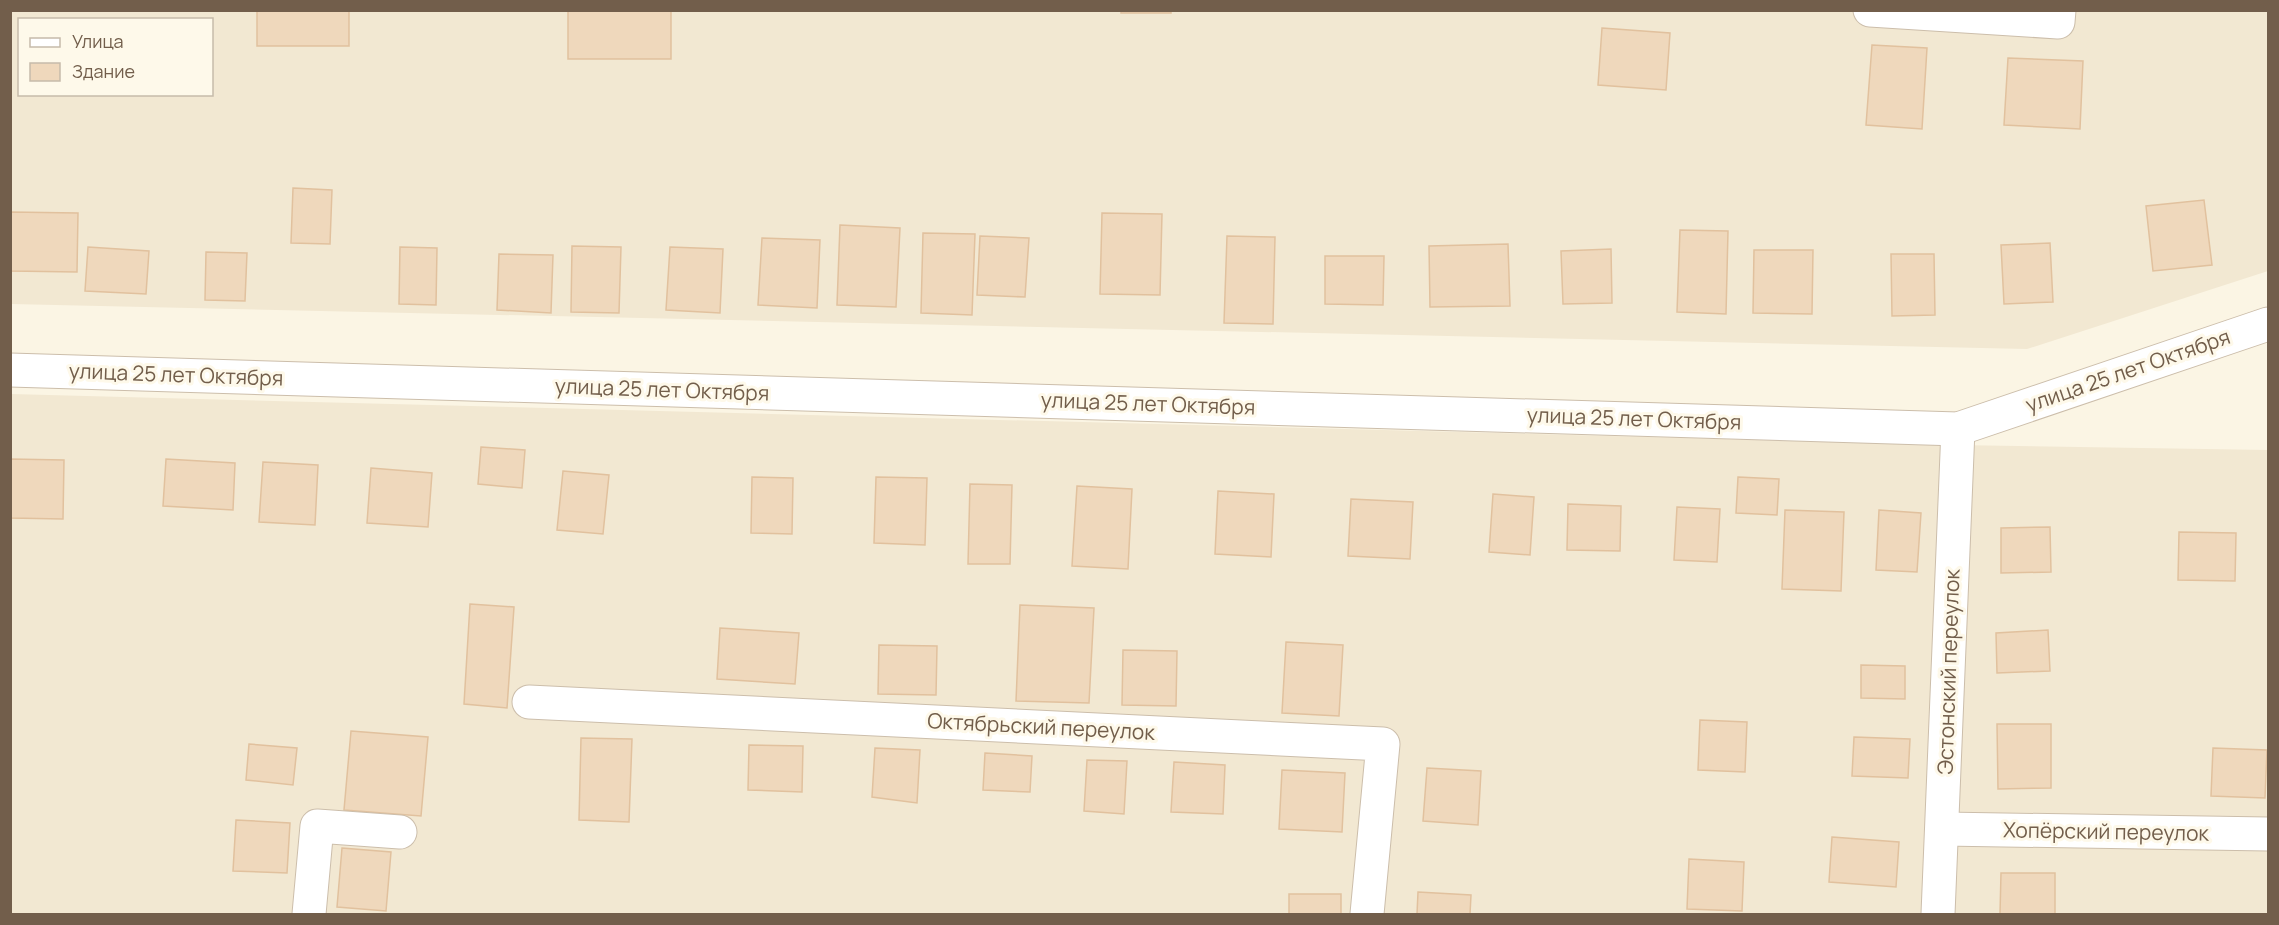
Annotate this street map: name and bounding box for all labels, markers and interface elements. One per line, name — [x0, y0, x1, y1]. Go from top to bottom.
legend — [18, 18, 213, 96]
text: Улица — [72, 29, 124, 53]
text: Здание — [72, 59, 135, 83]
street label: улица 25 лет Октября — [2022, 322, 2234, 418]
street label: улица 25 лет Октября — [68, 356, 284, 392]
street label: улица 25 лет Октября — [554, 371, 770, 407]
street label: улица 25 лет Октября — [1040, 385, 1256, 421]
street label: улица 25 лет Октября — [1526, 400, 1742, 436]
street label: Эстонский переулок — [1930, 568, 1966, 775]
street label: Октябрьский переулок — [927, 706, 1156, 746]
street label: Хопёрский переулок — [2003, 815, 2210, 847]

